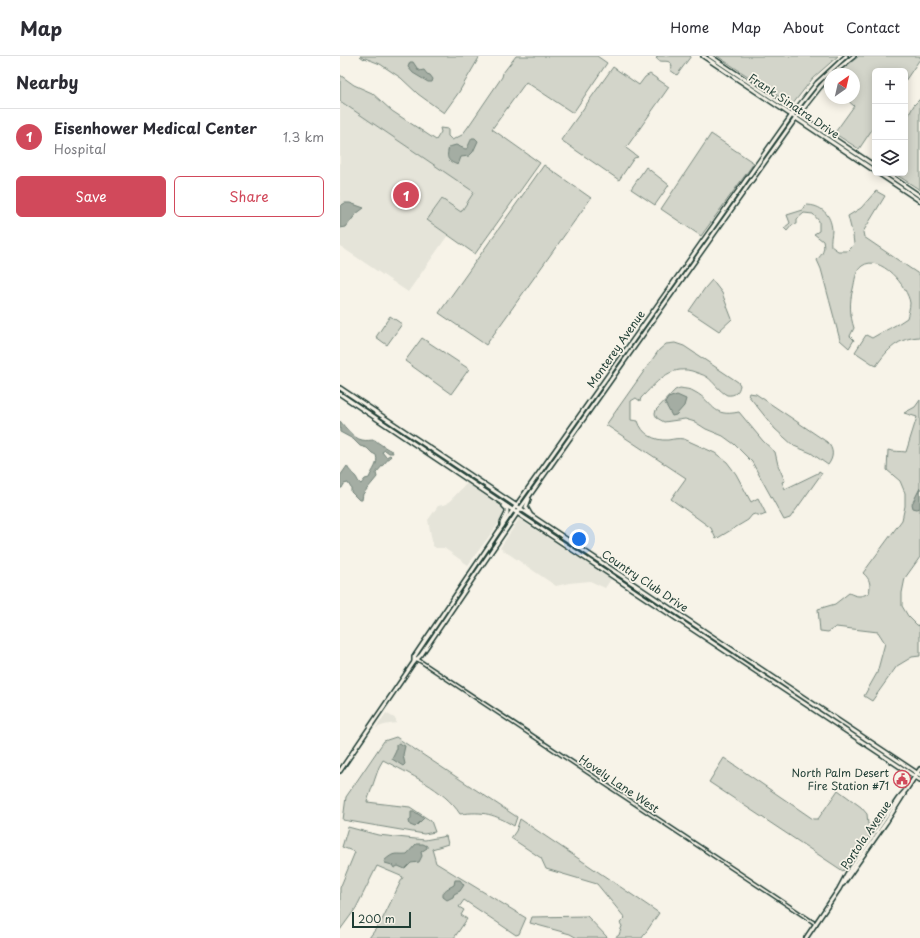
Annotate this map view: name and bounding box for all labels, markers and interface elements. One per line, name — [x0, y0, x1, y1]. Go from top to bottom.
text: Map — [20, 14, 62, 42]
text: Home — [670, 17, 709, 38]
text: Map — [731, 17, 761, 38]
text: About — [783, 17, 824, 38]
text: Contact — [846, 17, 900, 38]
north arrow — [824, 68, 860, 104]
map controls — [872, 68, 908, 176]
button: + — [872, 68, 908, 104]
text: Nearby — [16, 69, 78, 95]
street label: Frank Sinatra Drive — [745, 69, 843, 142]
button: − — [872, 104, 908, 140]
text: Eisenhower Medical Center — [54, 116, 257, 139]
text: 1 — [26, 127, 32, 146]
text: 1.3 km — [283, 127, 324, 146]
text: Hospital — [54, 139, 106, 158]
button: layers — [872, 140, 908, 176]
button: Save — [16, 176, 166, 217]
button: Share — [174, 176, 324, 217]
pin: 1 — [393, 180, 419, 210]
street label: Monterey Avenue — [582, 306, 649, 391]
your location — [569, 529, 589, 549]
street label: Country Club Drive — [599, 545, 692, 616]
street label: Hovely Lane West — [576, 750, 663, 817]
place label: North Palm Desert Fire Station #71 — [792, 764, 889, 794]
public building icon: North Palm Desert Fire Station #71 — [892, 769, 912, 789]
street label: Portola Avenue — [836, 797, 895, 873]
scale bar — [352, 910, 411, 929]
text: 200 m — [358, 910, 395, 927]

